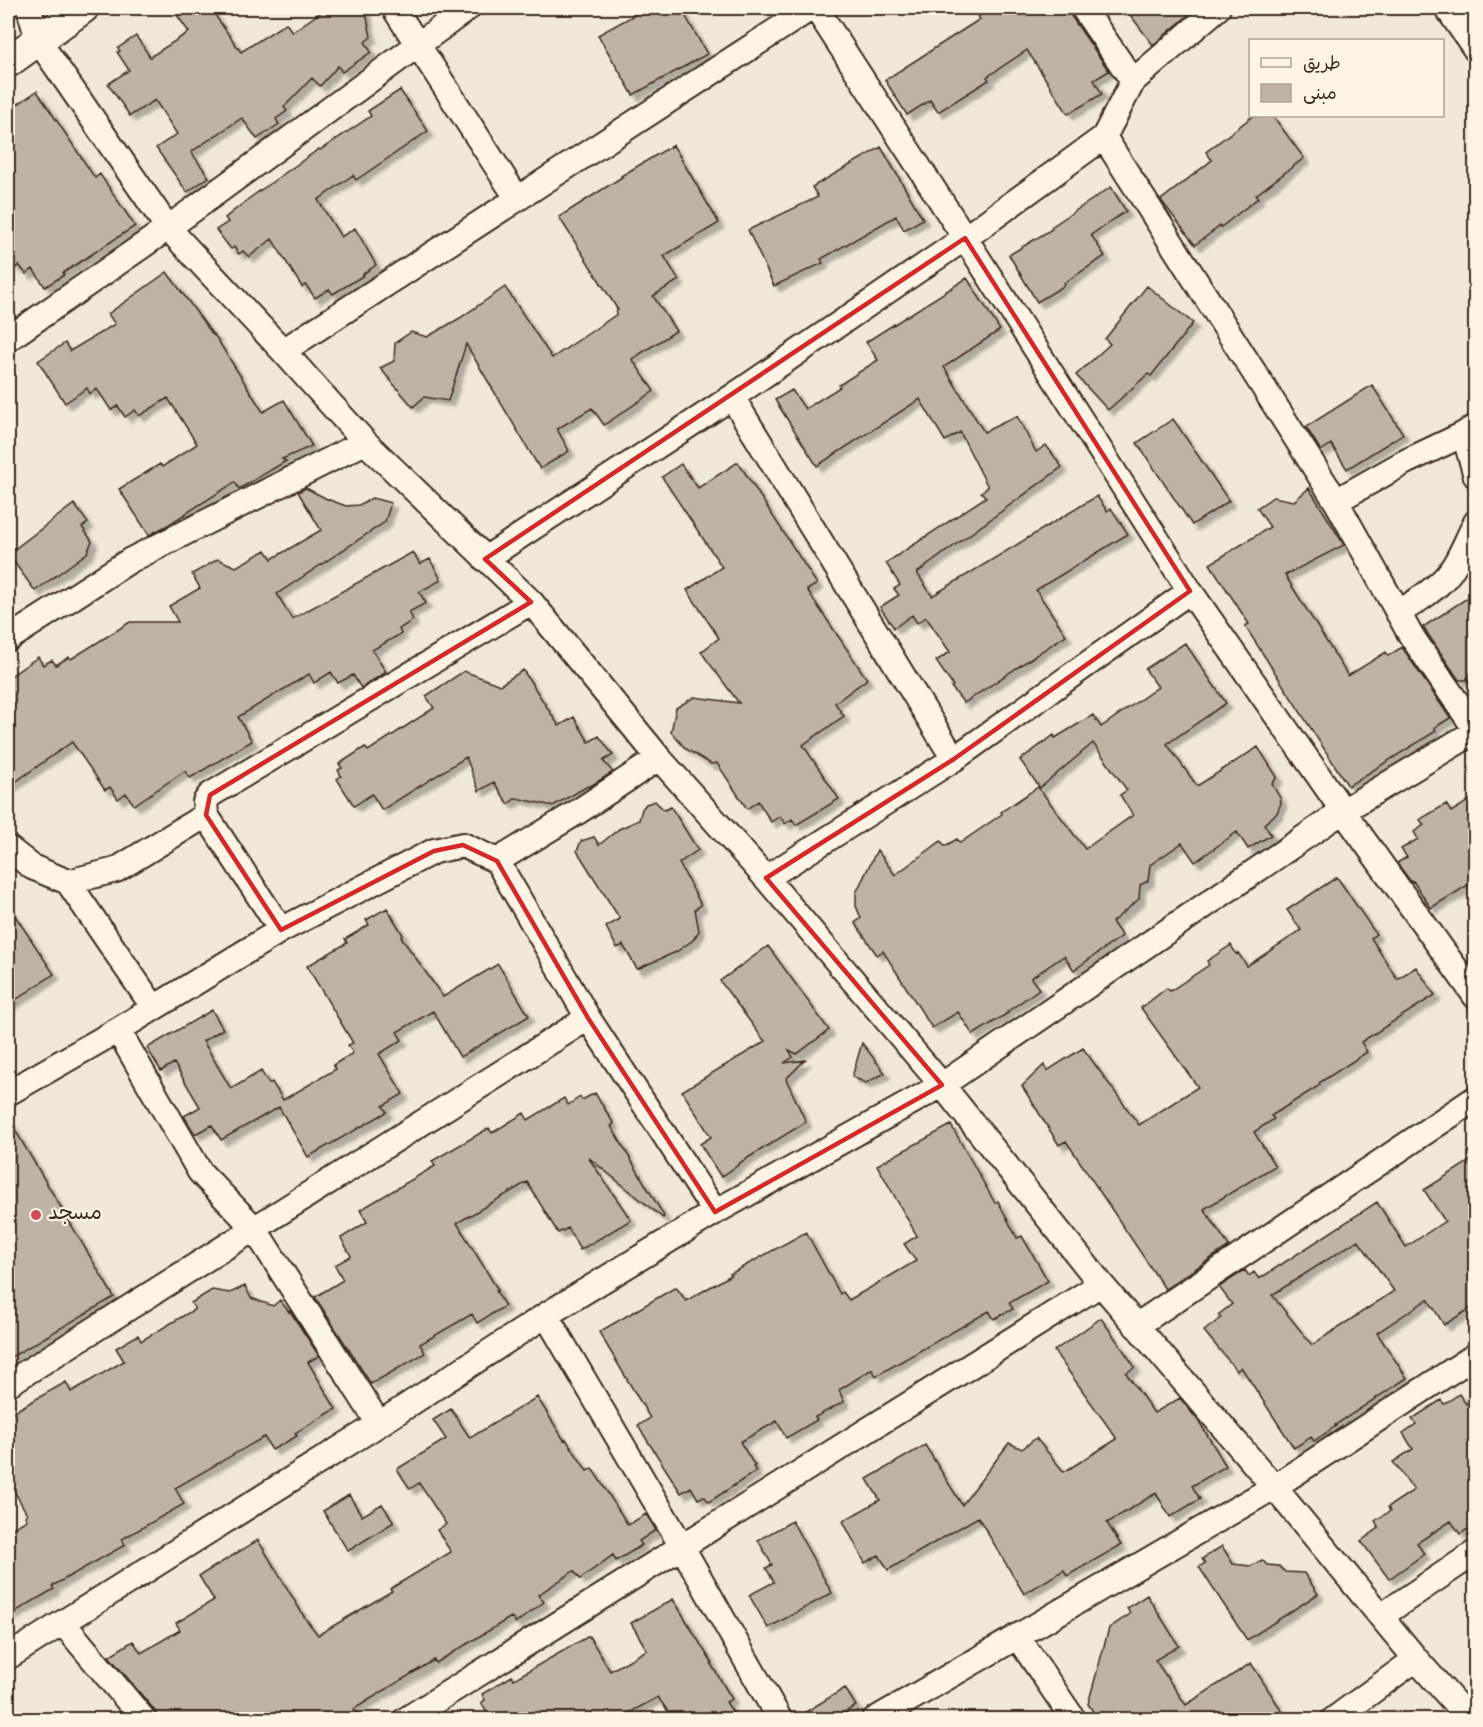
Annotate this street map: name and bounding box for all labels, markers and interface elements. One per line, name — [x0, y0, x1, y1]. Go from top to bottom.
legend — [1249, 39, 1444, 117]
text: طريق — [1303, 55, 1341, 76]
text: مبنى — [1303, 85, 1337, 106]
place label: مسجد — [48, 1203, 102, 1228]
marker: مسجد — [29, 1208, 43, 1222]

